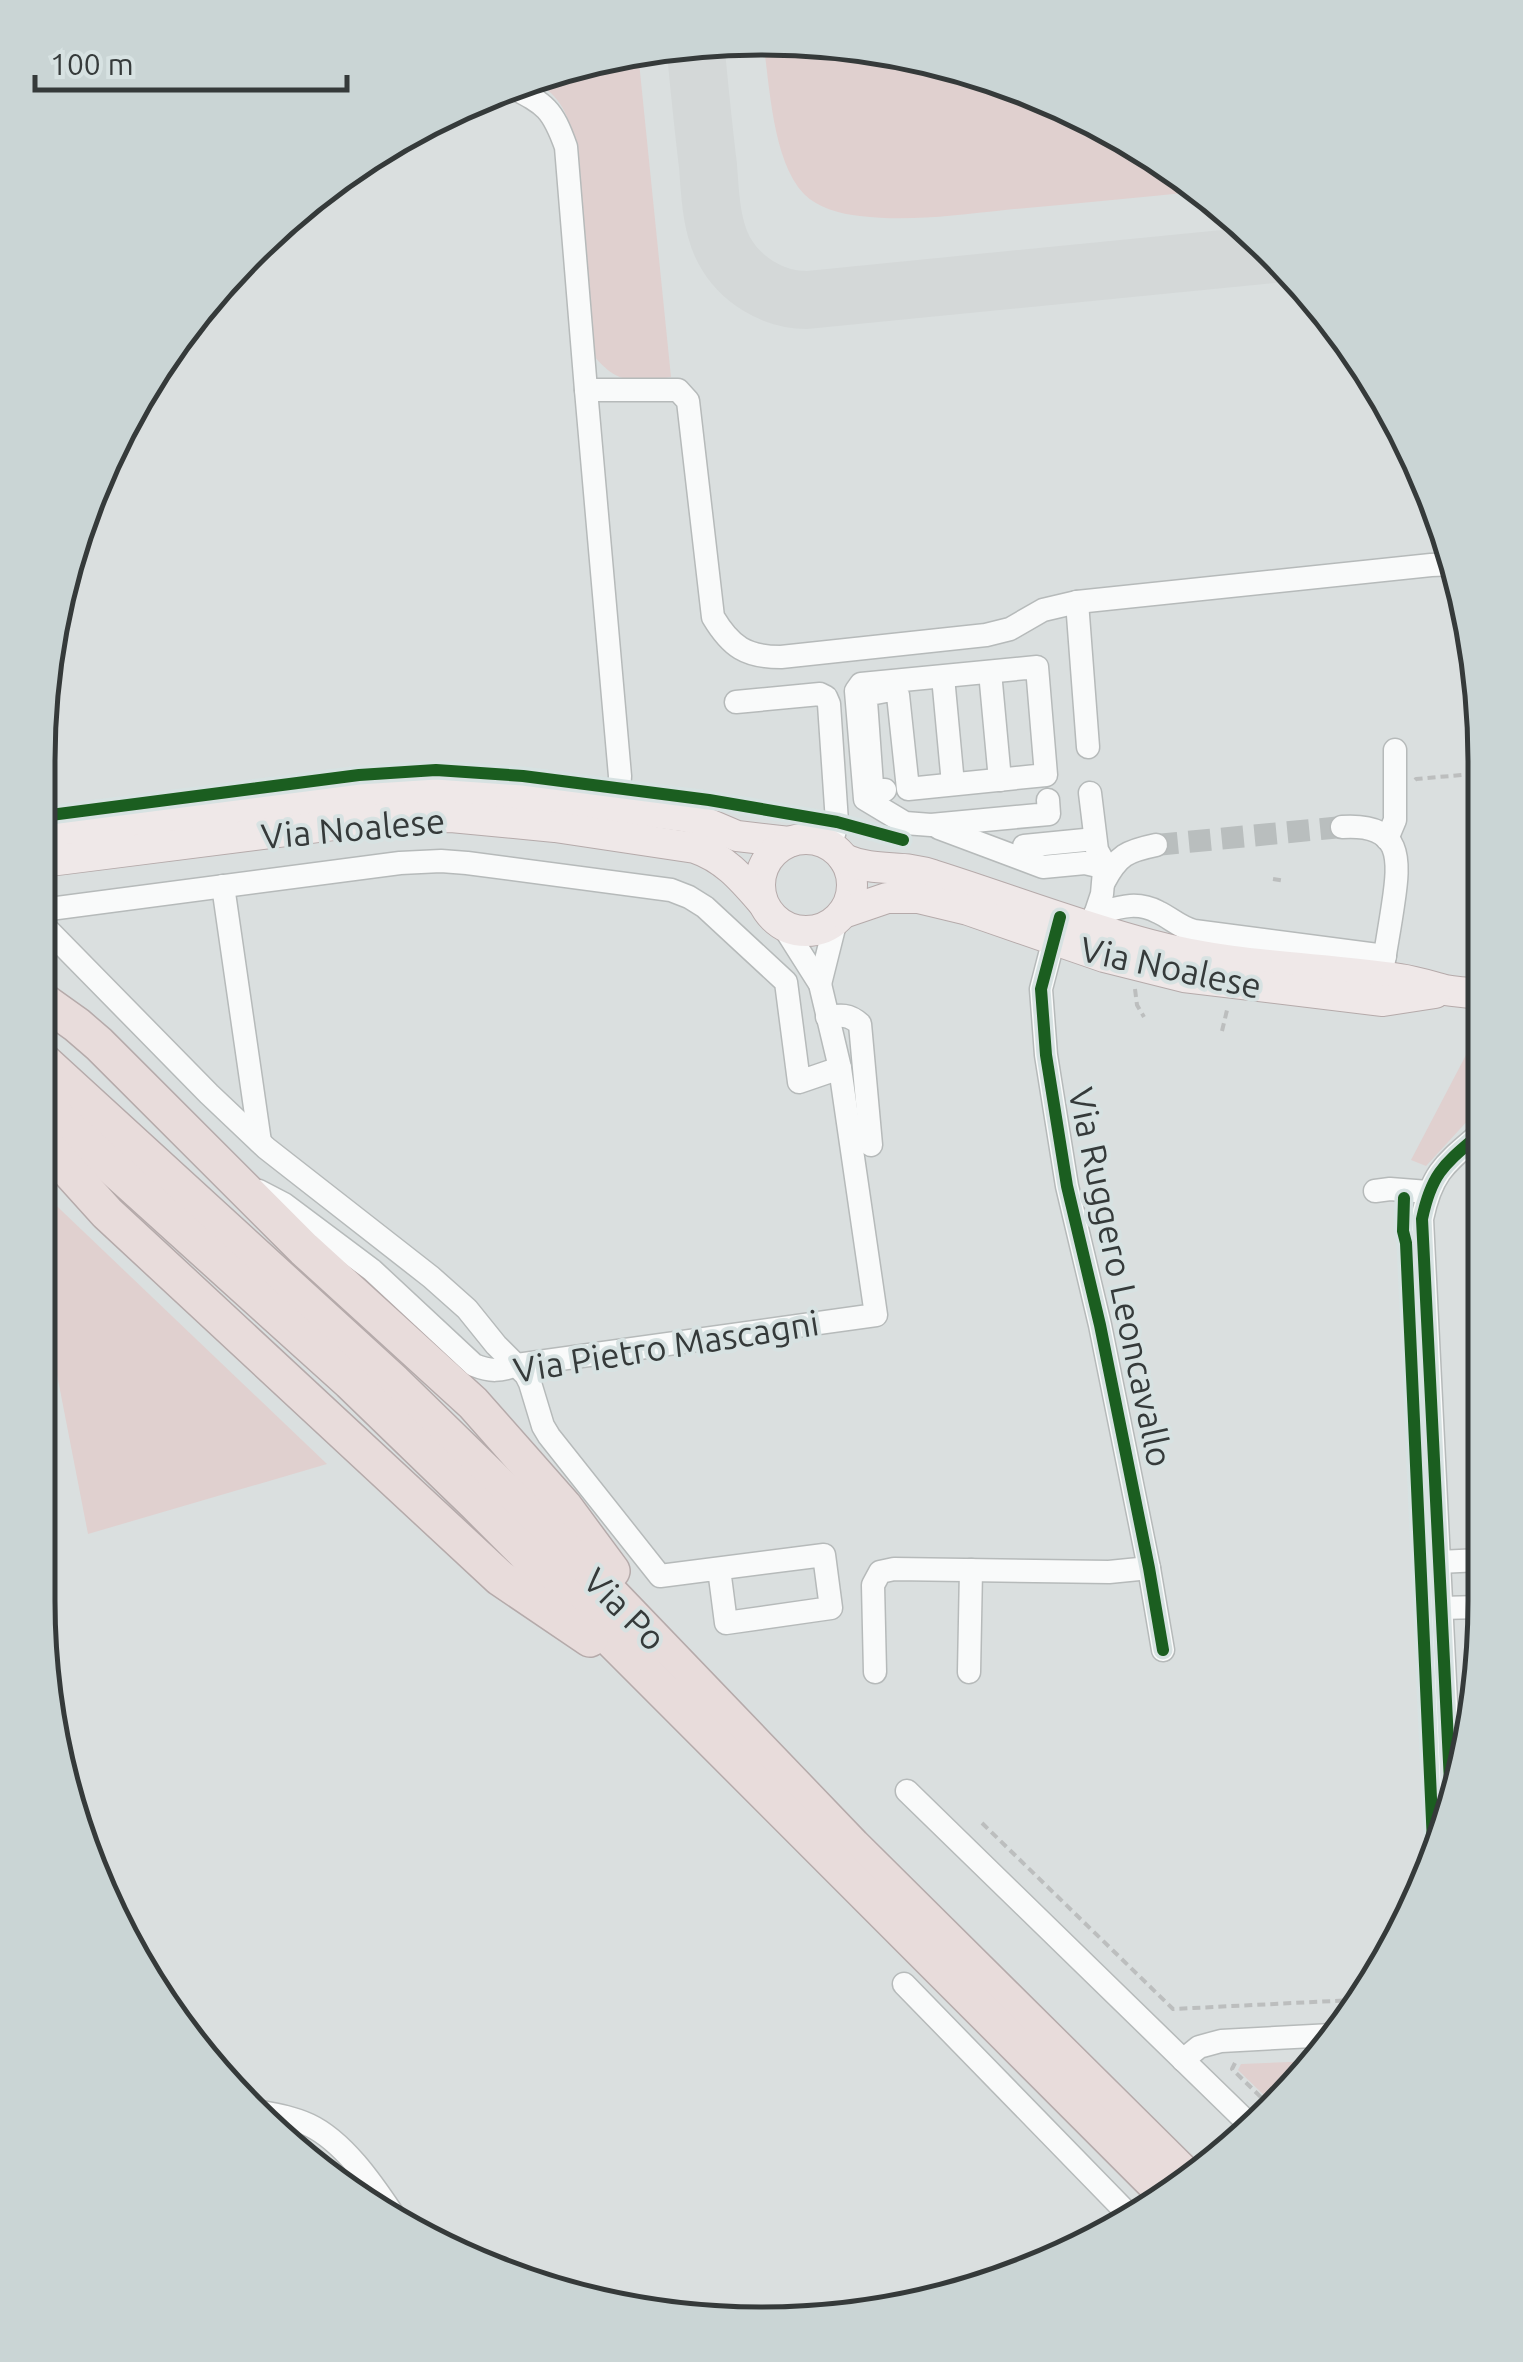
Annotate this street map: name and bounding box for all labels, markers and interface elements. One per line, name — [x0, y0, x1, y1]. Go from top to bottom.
scale bar — [35, 30, 348, 92]
text: 100 m — [50, 47, 134, 81]
street label: Via Noalese — [259, 800, 447, 856]
street label: Via Noalese — [1077, 928, 1265, 1006]
street label: Via Ruggero Leoncavallo — [1061, 1084, 1181, 1470]
street label: Via Pietro Mascagni — [511, 1302, 821, 1390]
street label: Via Po — [576, 1560, 674, 1658]

